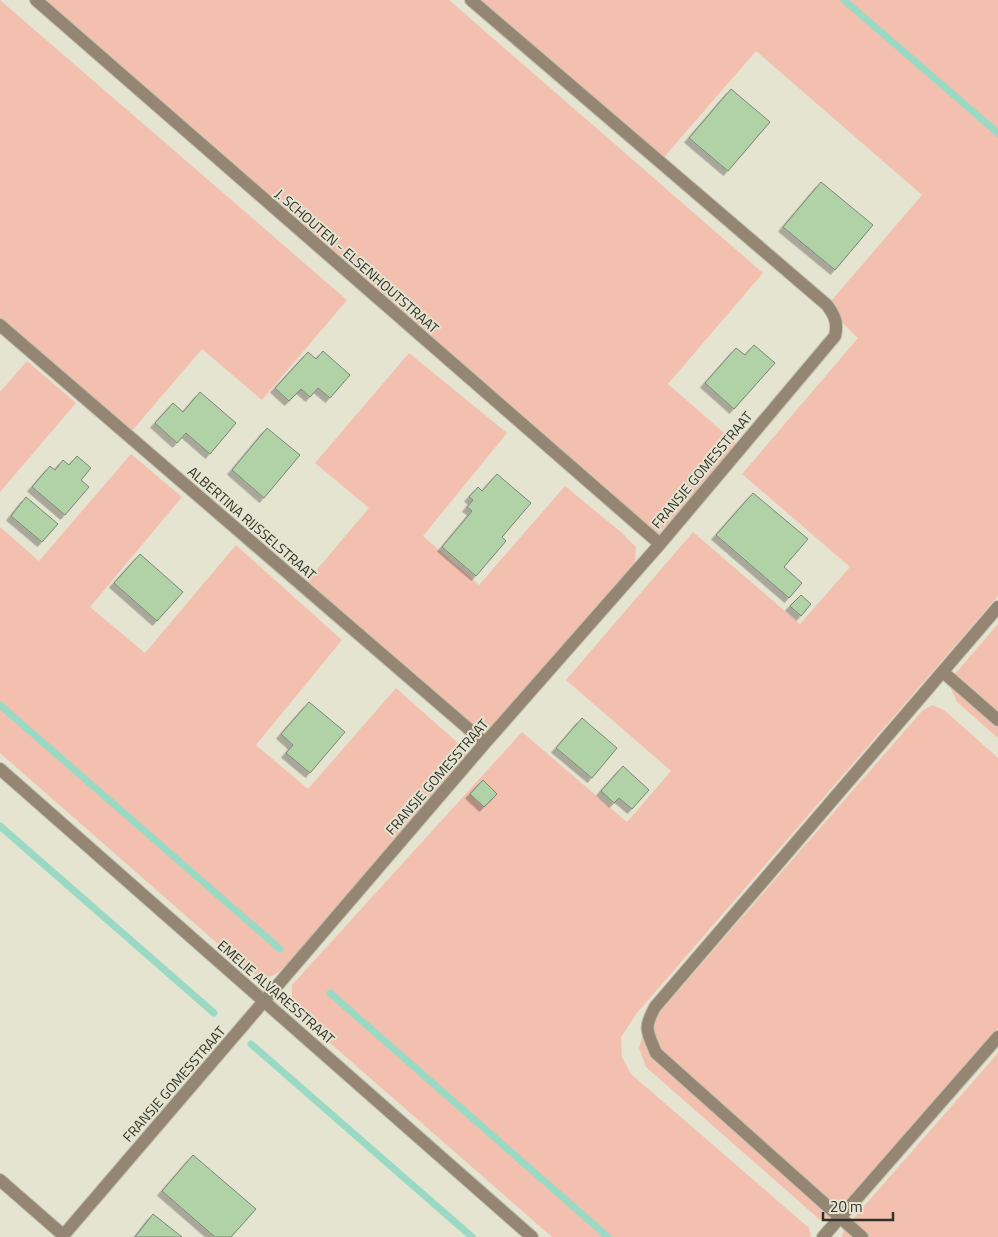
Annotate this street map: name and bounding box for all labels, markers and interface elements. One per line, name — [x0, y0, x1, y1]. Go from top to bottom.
street label: J. SCHOUTEN - ELSENHOUTSTRAAT — [271, 183, 444, 338]
street label: FRANSJE GOMESSTRAAT — [646, 406, 758, 533]
street label: ALBERTINA RIJSSELSTRAAT — [184, 461, 322, 585]
street label: FRANSJE GOMESSTRAAT — [380, 714, 493, 839]
street label: EMELIE ALVARESSTRAAT — [213, 935, 340, 1049]
street label: FRANSJE GOMESSTRAAT — [117, 1021, 230, 1146]
scale bar — [823, 1190, 893, 1222]
text: 20 m — [830, 1195, 863, 1218]

